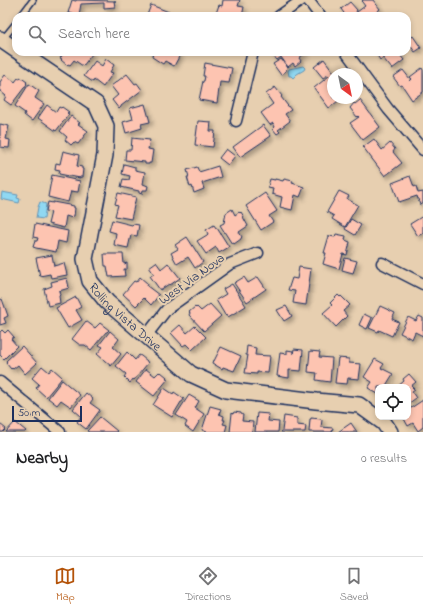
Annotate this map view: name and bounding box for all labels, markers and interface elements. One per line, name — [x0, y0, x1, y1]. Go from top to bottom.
search box — [12, 12, 411, 56]
icon: search — [26, 23, 48, 45]
text: Search here — [58, 23, 130, 45]
north arrow — [327, 68, 363, 104]
street label: West Via Nova — [155, 249, 229, 310]
street label: Rolling Vista Drive — [84, 279, 166, 356]
map controls — [375, 384, 411, 420]
button: locate — [375, 384, 411, 420]
scale bar — [12, 404, 82, 423]
text: 50 m — [18, 405, 40, 421]
text: Nearby — [16, 446, 68, 471]
text: 0 results — [361, 449, 407, 468]
tab: Map — [54, 565, 76, 605]
tab: Directions — [185, 565, 231, 605]
tab: Saved — [340, 565, 369, 605]

